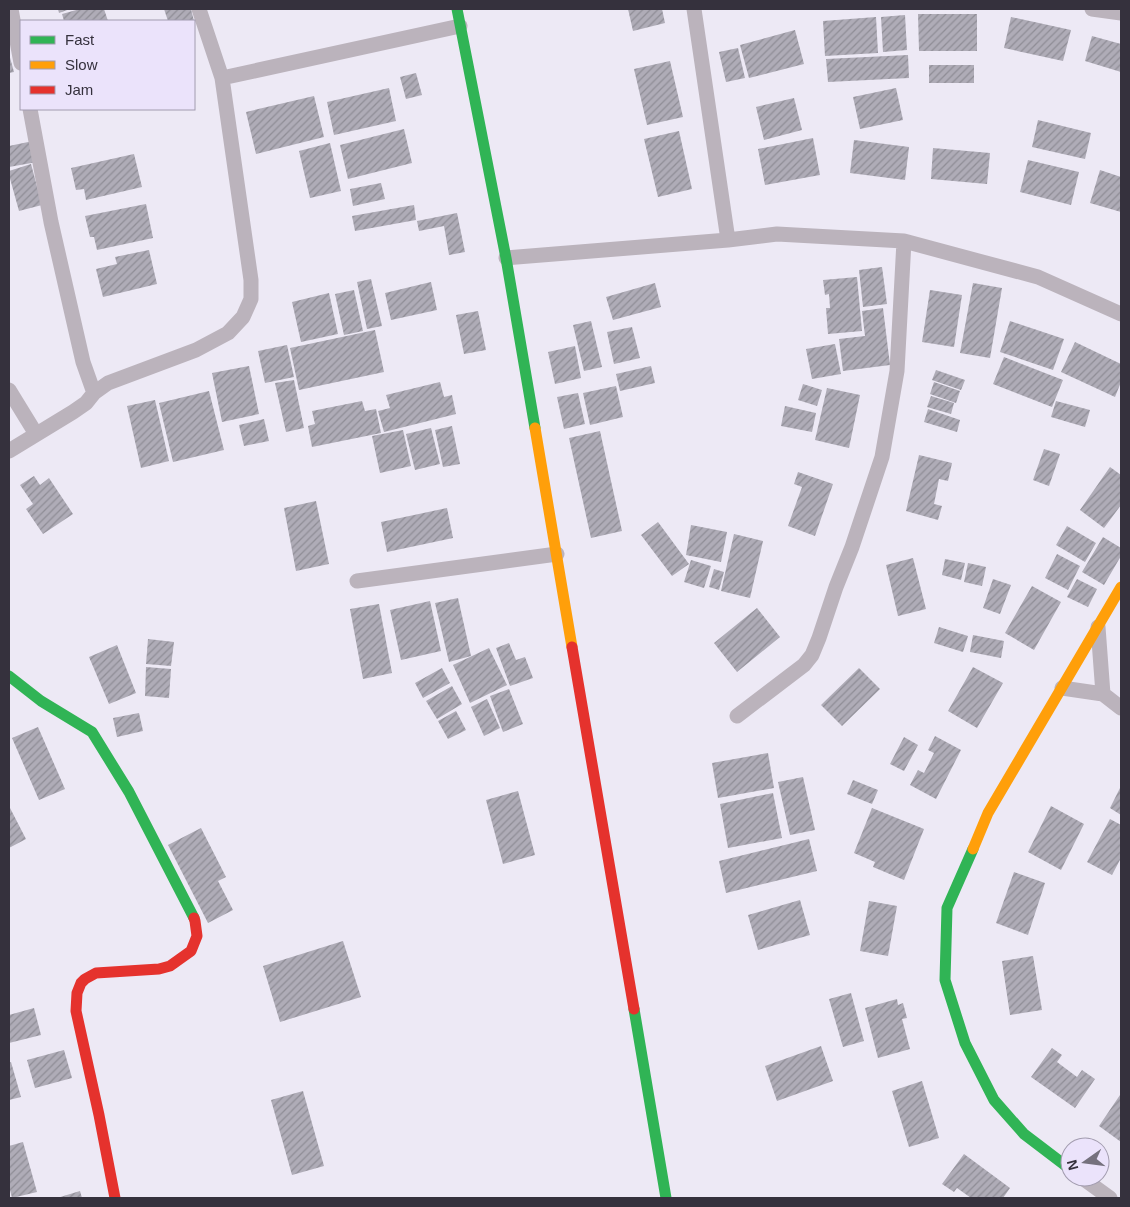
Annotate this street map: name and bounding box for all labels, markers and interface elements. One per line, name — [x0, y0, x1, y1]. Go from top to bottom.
legend — [20, 20, 195, 110]
text: Fast — [65, 31, 95, 48]
text: Slow — [65, 56, 98, 73]
text: Jam — [65, 81, 93, 98]
north arrow — [1060, 1137, 1110, 1187]
text: N — [1063, 1158, 1081, 1172]

